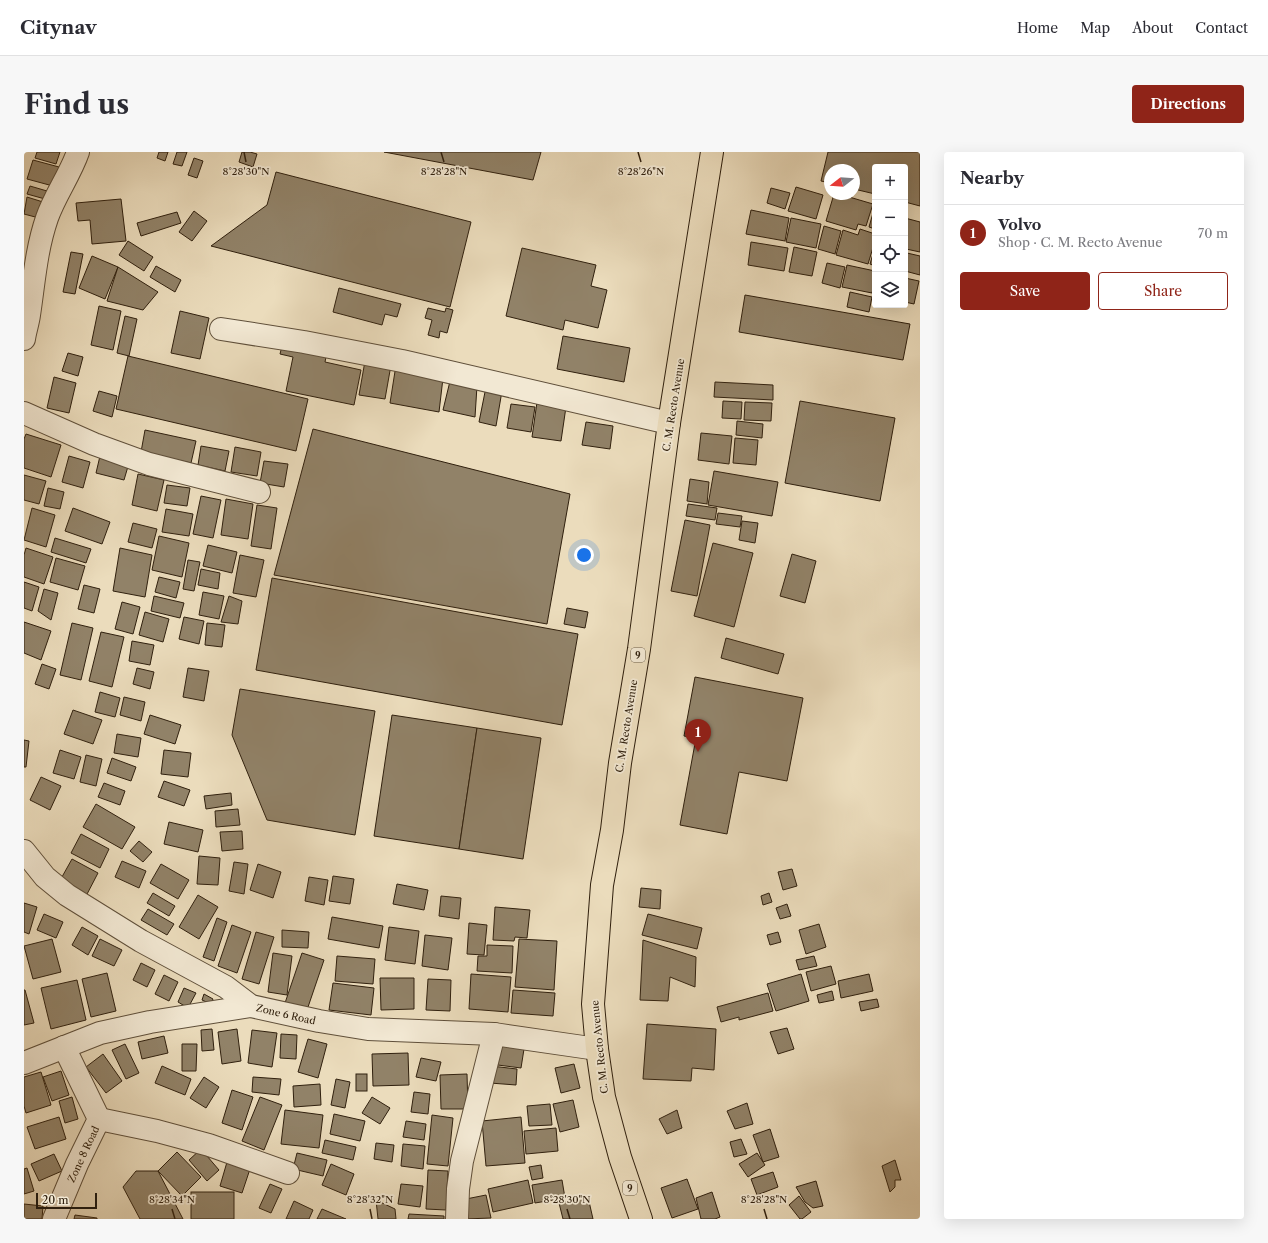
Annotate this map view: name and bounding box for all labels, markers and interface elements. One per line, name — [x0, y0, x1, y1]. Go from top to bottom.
text: Citynav — [20, 16, 97, 39]
text: Home — [1017, 19, 1058, 37]
text: Map — [1080, 19, 1110, 37]
text: About — [1132, 19, 1173, 37]
text: Contact — [1195, 19, 1248, 37]
button: Directions — [1132, 85, 1244, 123]
text: Find us — [24, 87, 129, 121]
north arrow — [824, 164, 860, 200]
map controls — [872, 164, 908, 308]
button: + — [872, 164, 908, 200]
text: 8°28'30"N — [223, 165, 269, 178]
text: 8°28'28"N — [421, 165, 467, 178]
text: 8°28'26"N — [618, 165, 664, 178]
text: Nearby — [960, 168, 1024, 188]
button: − — [872, 200, 908, 236]
text: Volvo — [998, 215, 1041, 234]
text: 1 — [970, 225, 976, 241]
text: 70 m — [1198, 225, 1228, 241]
text: Shop · C. M. Recto Avenue — [998, 234, 1163, 250]
button: locate — [872, 236, 908, 272]
button: layers — [872, 272, 908, 308]
button: Save — [960, 272, 1090, 310]
button: Share — [1098, 272, 1228, 310]
street label: C. M. Recto Avenue — [660, 357, 687, 452]
your location — [574, 545, 594, 565]
road number: 9 — [631, 648, 645, 662]
street label: C. M. Recto Avenue — [613, 678, 640, 773]
pin: 1 — [685, 719, 711, 752]
street label: C. M. Recto Avenue — [588, 999, 611, 1094]
street label: Zone 6 Road — [255, 1001, 317, 1028]
street label: Zone 8 Road — [65, 1124, 102, 1184]
road number: 9 — [623, 1181, 637, 1195]
scale bar — [36, 1191, 97, 1210]
text: 20 m — [42, 1193, 68, 1207]
text: 8°28'34"N — [149, 1193, 195, 1206]
text: 8°28'32"N — [347, 1193, 393, 1206]
text: 8°28'30"N — [544, 1193, 590, 1206]
text: 8°28'28"N — [741, 1193, 787, 1206]

